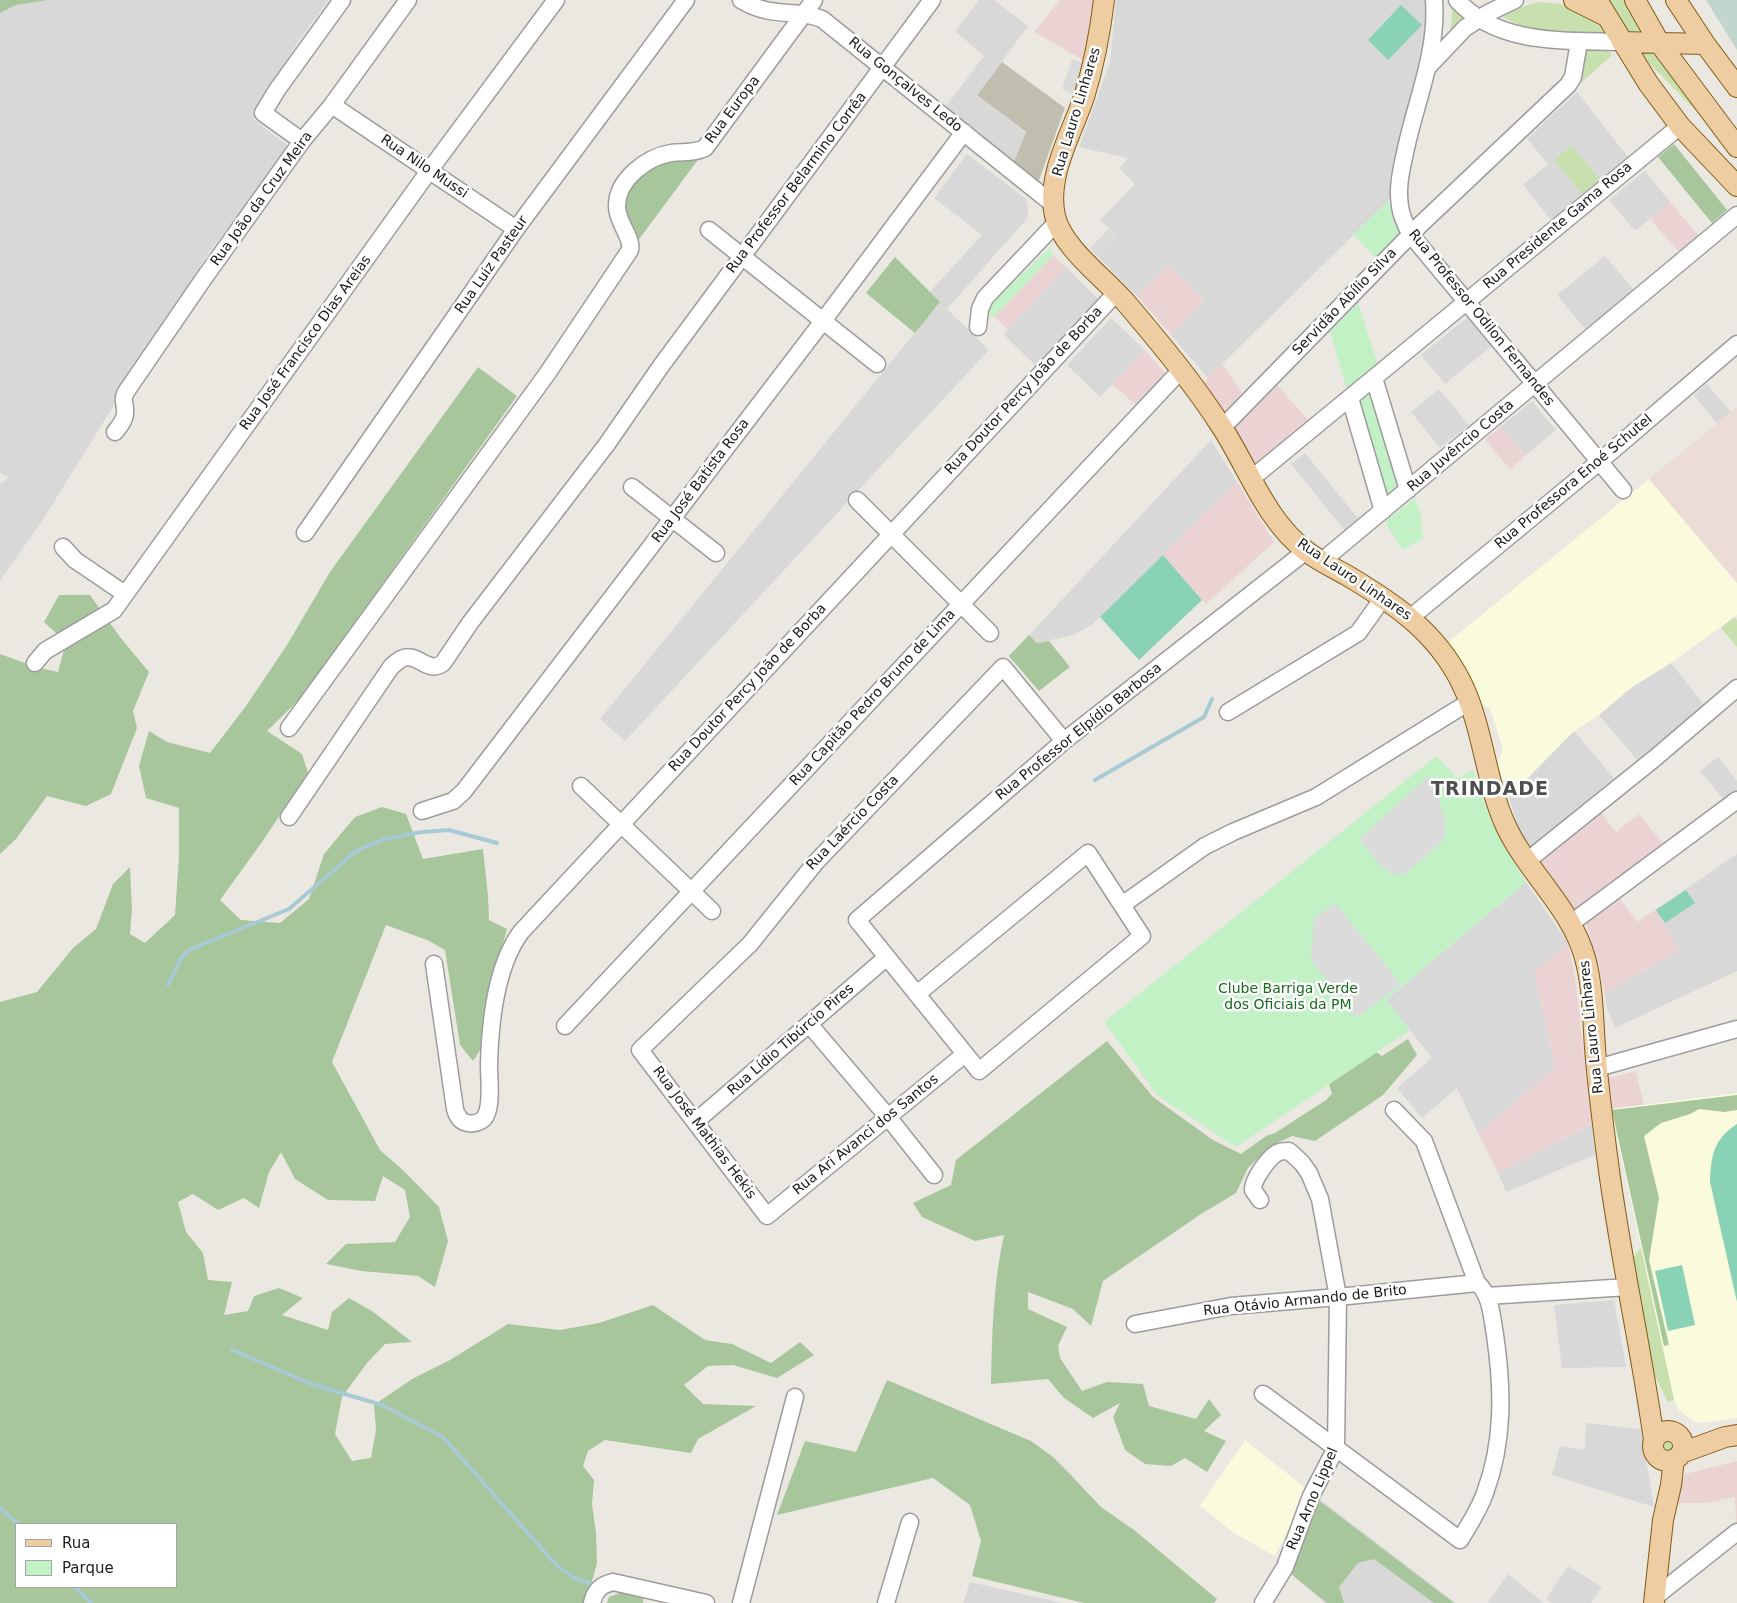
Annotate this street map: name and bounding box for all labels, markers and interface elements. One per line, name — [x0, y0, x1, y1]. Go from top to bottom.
street label: Rua Gonçalves Ledo — [845, 34, 965, 136]
street label: Rua Lauro Linhares — [1049, 45, 1105, 179]
street label: Rua Europa — [702, 73, 764, 147]
street label: Rua Professor Belarmino Corrêa — [723, 89, 871, 277]
street label: Rua João da Cruz Meira — [207, 128, 317, 270]
street label: Rua Nilo Mussi — [377, 132, 471, 202]
street label: Rua Presidente Gama Rosa — [1480, 159, 1636, 293]
street label: Rua Luiz Pasteur — [452, 213, 532, 317]
street label: Rua Professor Odilon Fernandes — [1405, 226, 1557, 410]
street label: Servidão Abílio Silva — [1289, 245, 1401, 359]
street label: Rua José Francisco Dias Areias — [237, 252, 375, 434]
street label: Rua Doutor Percy João de Borba — [942, 304, 1106, 478]
street label: Rua Juvêncio Costa — [1404, 396, 1518, 496]
street label: Rua Professora Enoé Schutel — [1492, 411, 1656, 553]
street label: Rua José Batista Rosa — [649, 416, 753, 546]
street label: Rua Lauro Linhares — [1294, 536, 1414, 624]
street label: Rua Doutor Percy João de Borba — [666, 601, 830, 775]
street label: Rua Capitão Pedro Bruno de Lima — [787, 606, 959, 790]
street label: Rua Professor Elpídio Barbosa — [993, 660, 1165, 804]
street label: Rua Laércio Costa — [803, 772, 903, 874]
district label: TRINDADE — [1430, 779, 1550, 801]
street label: Rua Lauro Linhares — [1577, 959, 1607, 1095]
street label: Rua Lídio Tibúrcio Pires — [724, 981, 858, 1099]
park label: Clube Barriga Verde dos Oficiais da PM — [1218, 981, 1358, 1014]
street label: Rua José Mathias Hekis — [649, 1063, 759, 1203]
street label: Rua Ari Avanci dos Santos — [790, 1071, 942, 1199]
street label: Rua Otávio Armando de Brito — [1202, 1282, 1408, 1320]
street label: Rua Arno Lippel — [1284, 1445, 1342, 1553]
legend — [15, 1523, 178, 1588]
text: Rua — [62, 1534, 90, 1552]
text: Parque — [62, 1559, 114, 1577]

